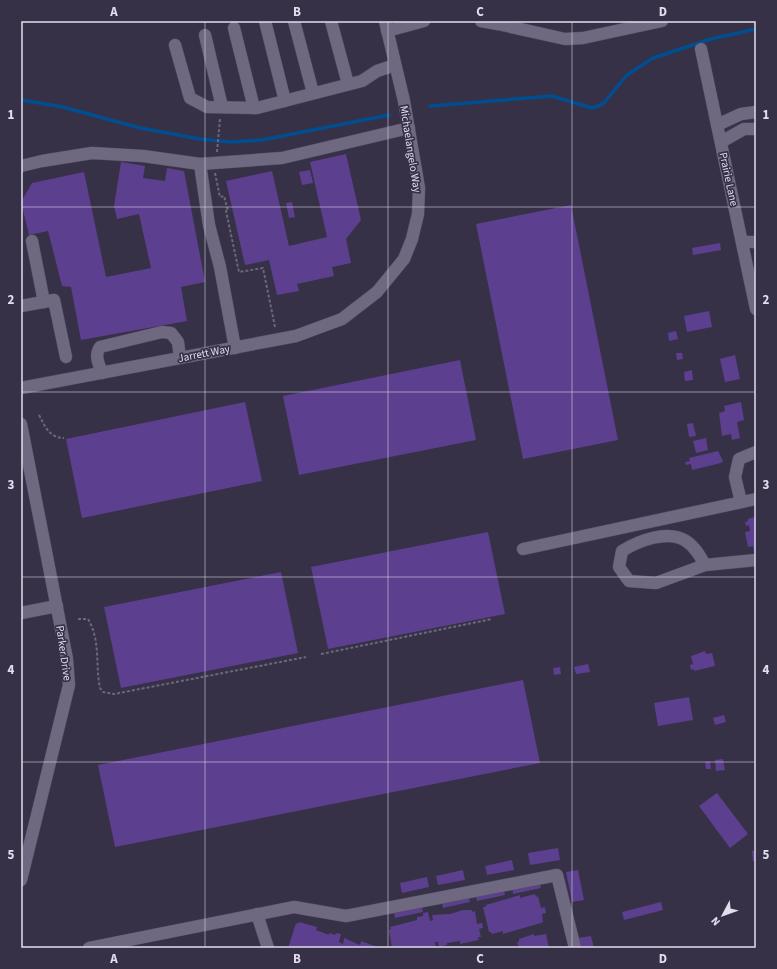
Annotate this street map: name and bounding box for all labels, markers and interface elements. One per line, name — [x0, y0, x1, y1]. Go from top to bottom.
text: A — [109, 3, 118, 21]
text: B — [293, 3, 301, 21]
text: C — [476, 3, 484, 21]
text: D — [659, 3, 667, 21]
street label: Michaelangelo Way — [396, 104, 425, 194]
text: 1 — [8, 106, 15, 124]
text: 1 — [763, 106, 770, 124]
street label: Prairie Lane — [716, 151, 742, 208]
text: 2 — [8, 291, 15, 309]
text: 2 — [763, 291, 770, 309]
street label: Jarrett Way — [177, 341, 231, 366]
text: 3 — [8, 476, 15, 494]
text: 3 — [763, 476, 770, 494]
street label: Parker Drive — [52, 624, 75, 682]
text: 4 — [8, 661, 15, 679]
text: 4 — [763, 661, 770, 679]
text: 5 — [8, 846, 15, 864]
text: 5 — [763, 846, 770, 864]
north arrow — [703, 895, 743, 935]
text: N — [708, 914, 724, 929]
text: A — [109, 950, 118, 968]
text: B — [293, 950, 301, 968]
text: C — [476, 950, 484, 968]
text: D — [659, 950, 667, 968]

